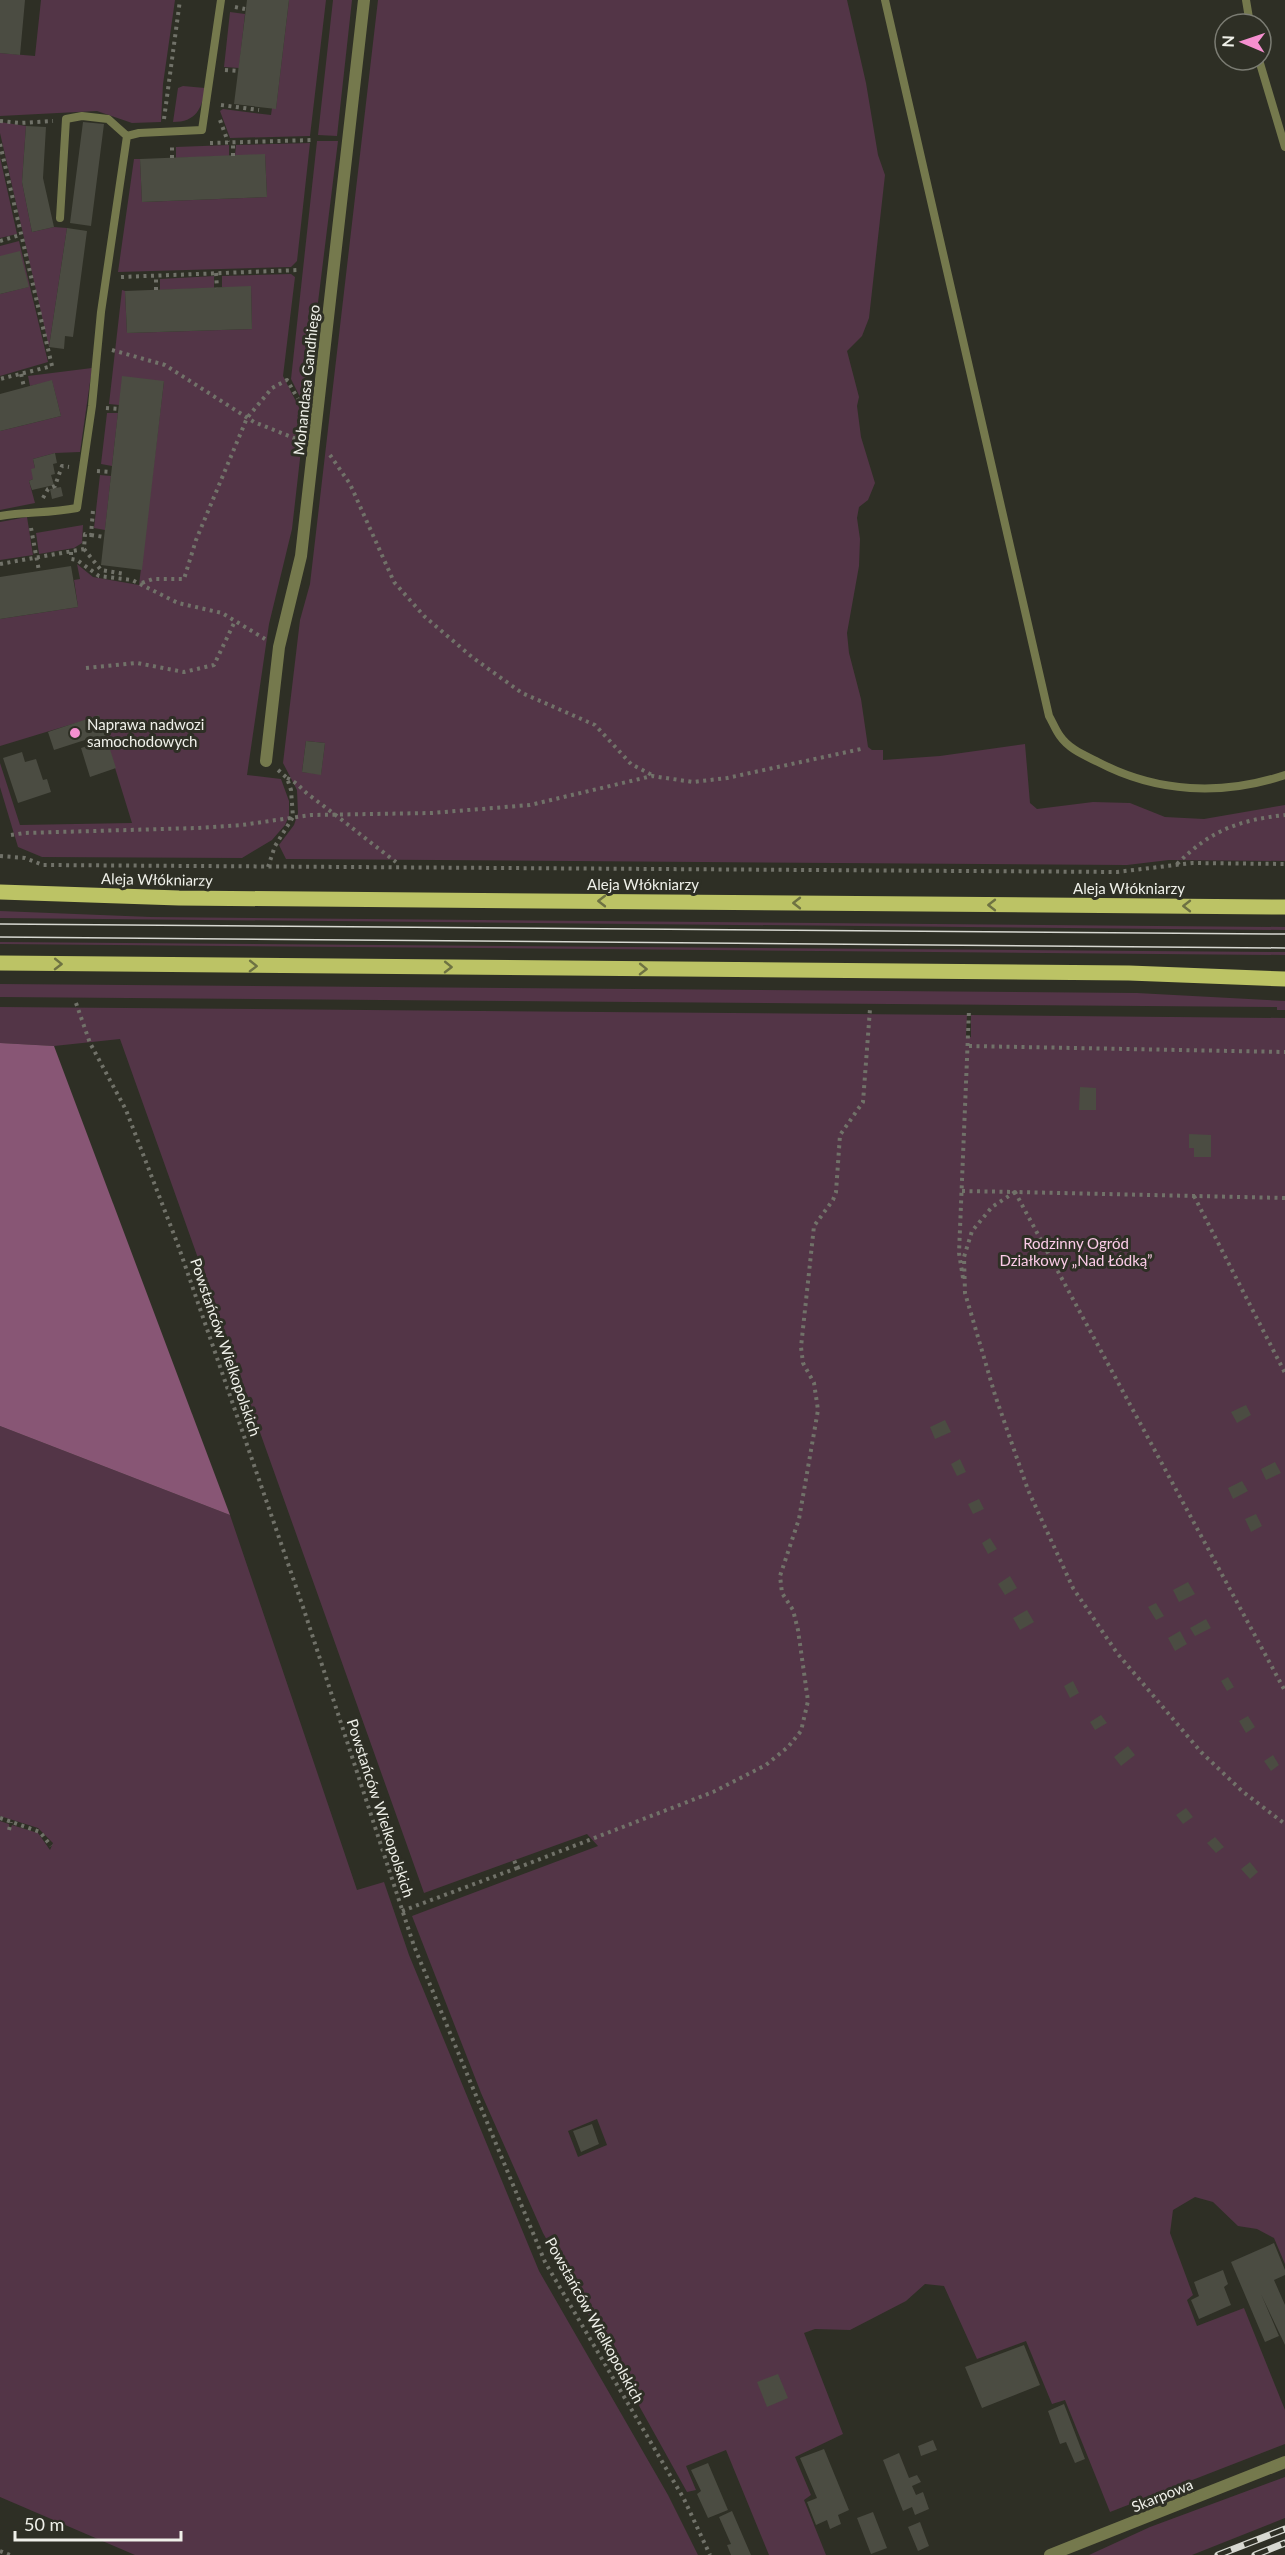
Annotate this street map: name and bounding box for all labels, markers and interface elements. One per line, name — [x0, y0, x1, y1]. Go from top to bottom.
north arrow — [1213, 12, 1273, 72]
text: N — [1218, 35, 1237, 48]
street label: Mohandasa Gandhiego — [289, 304, 323, 456]
place label: Naprawa nadwozi samochodowych — [87, 715, 204, 750]
marker: Naprawa nadwozi samochodowych — [68, 726, 82, 740]
street label: Aleja Włókniarzy — [101, 869, 213, 889]
street label: Aleja Włókniarzy — [587, 875, 699, 893]
street label: Aleja Włókniarzy — [1073, 879, 1185, 897]
one-way arrow — [598, 895, 607, 908]
one-way arrow — [793, 897, 802, 909]
one-way arrow — [988, 899, 997, 911]
one-way arrow — [1183, 900, 1192, 912]
one-way arrow — [54, 958, 63, 970]
one-way arrow — [249, 959, 258, 972]
one-way arrow — [444, 961, 453, 973]
one-way arrow — [639, 963, 648, 975]
park label: Rodzinny Ogród Działkowy „Nad Łódką” — [999, 1234, 1153, 1269]
street label: Powstańców Wielkopolskich — [187, 1256, 265, 1438]
street label: Powstańców Wielkopolskich — [344, 1716, 418, 1900]
street label: Powstańców Wielkopolskich — [542, 2234, 648, 2406]
street label: Skarpowa — [1129, 2475, 1195, 2515]
scale bar — [15, 2504, 182, 2542]
text: 50 m — [24, 2513, 64, 2535]

